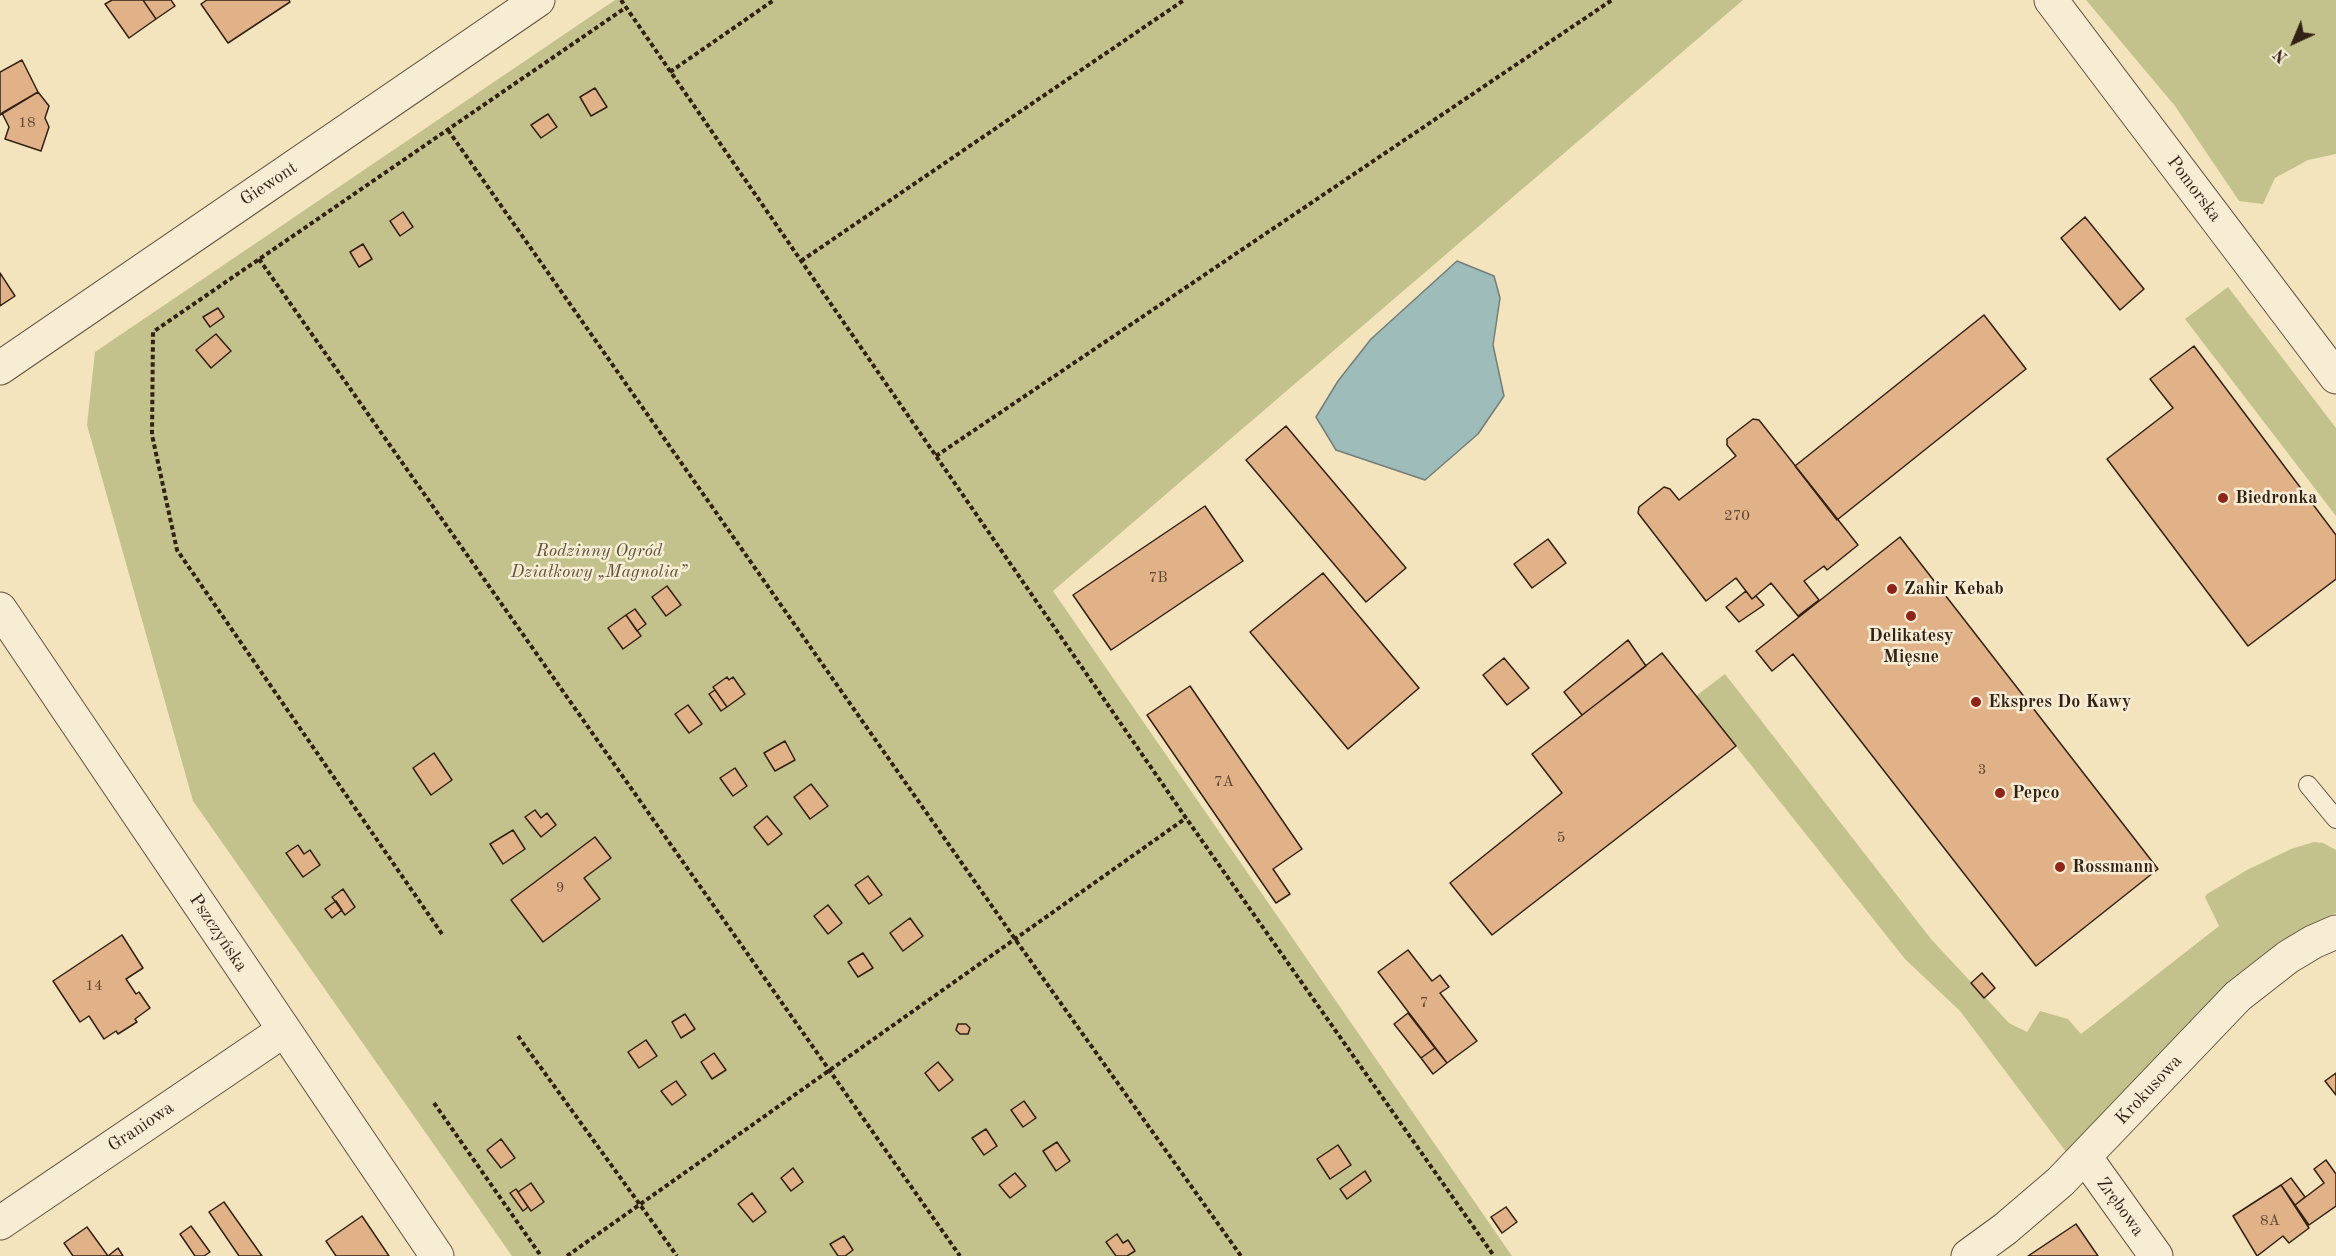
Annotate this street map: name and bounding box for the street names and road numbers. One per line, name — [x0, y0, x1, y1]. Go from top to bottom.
street label: Pomorska — [2162, 152, 2226, 226]
street label: Giewont — [236, 157, 302, 211]
street label: Pszczyńska — [184, 890, 252, 976]
street label: Krokusowa — [2111, 1051, 2187, 1129]
street label: Graniowa — [104, 1097, 178, 1157]
street label: Zrębowa — [2091, 1173, 2149, 1241]

